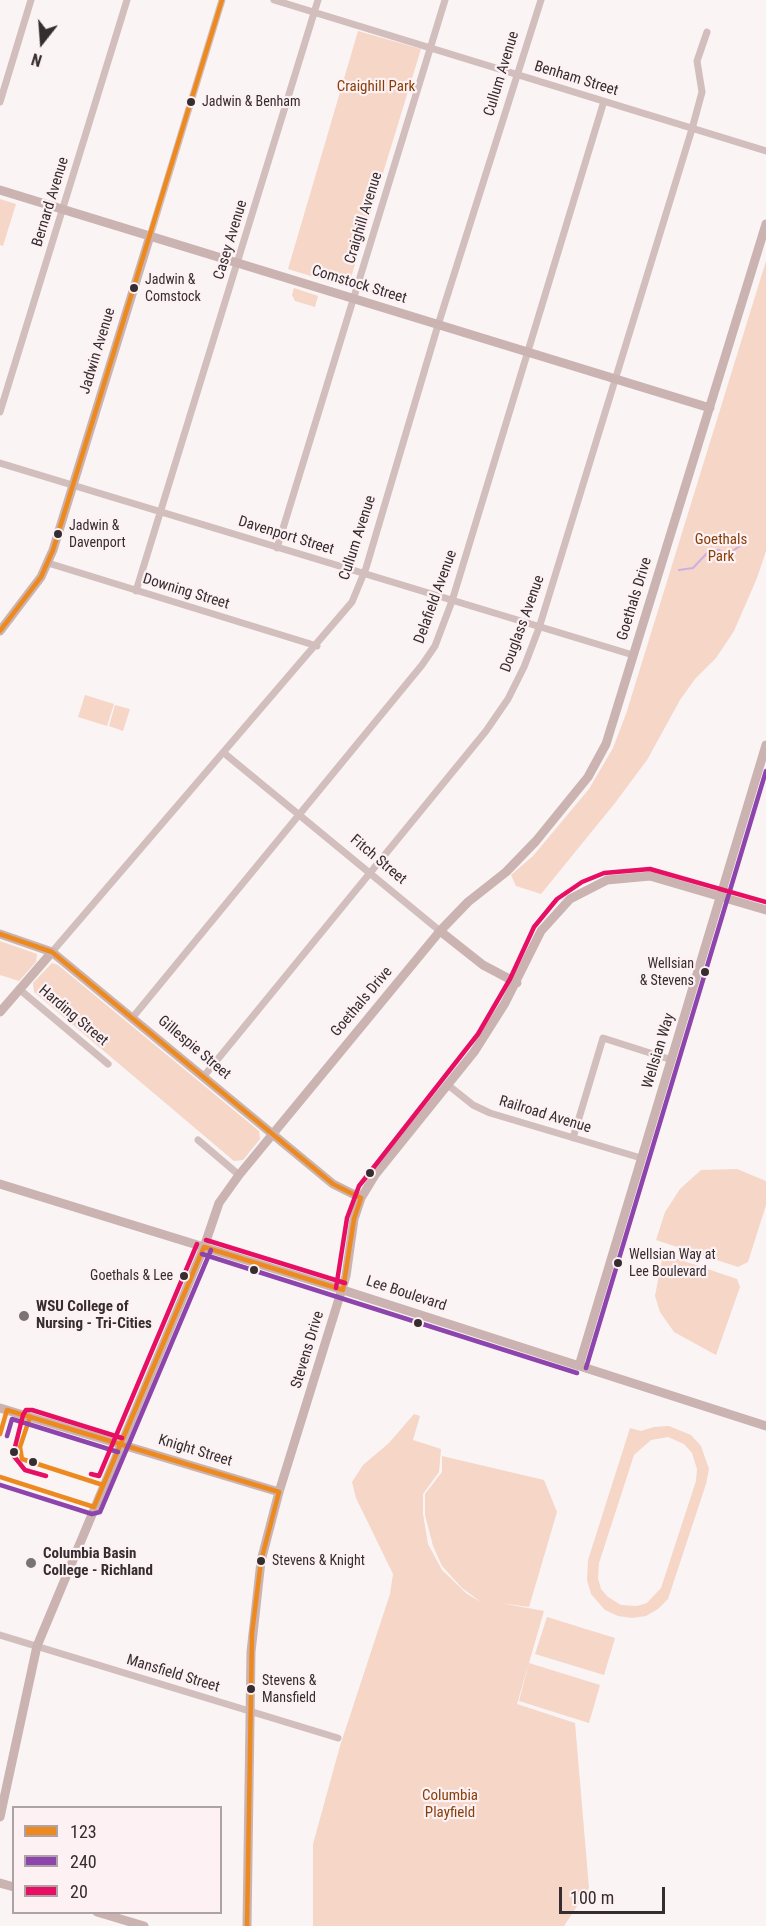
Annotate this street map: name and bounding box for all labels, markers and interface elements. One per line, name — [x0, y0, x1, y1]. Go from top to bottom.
north arrow — [12, 12, 72, 72]
street label: Cullum Avenue — [481, 29, 523, 119]
text: N — [29, 49, 44, 70]
street label: Benham Street — [532, 58, 620, 100]
park label: Craighill Park — [337, 78, 415, 96]
place label: Jadwin & Benham — [202, 94, 301, 110]
marker: Jadwin & Benham — [185, 96, 197, 108]
street label: Bernard Avenue — [29, 155, 73, 249]
street label: Craighill Avenue — [342, 170, 386, 266]
street label: Casey Avenue — [210, 198, 252, 282]
street label: Comstock Street — [309, 262, 409, 308]
place label: Jadwin & Comstock — [145, 272, 201, 304]
marker: Jadwin & Comstock — [128, 282, 140, 294]
street label: Jadwin Avenue — [76, 306, 120, 396]
street label: Cullum Avenue — [336, 493, 380, 583]
street label: Davenport Street — [236, 513, 336, 559]
place label: Jadwin & Davenport — [69, 518, 126, 550]
marker: Jadwin & Davenport — [52, 528, 64, 540]
park label: Goethals Park — [695, 531, 747, 566]
street label: Delafield Avenue — [411, 548, 461, 646]
street label: Goethals Drive — [614, 555, 656, 643]
street label: Downing Street — [140, 570, 232, 614]
street label: Douglass Avenue — [497, 573, 549, 675]
street label: Fitch Street — [346, 831, 410, 889]
place label: Wellsian & Stevens — [640, 956, 694, 988]
street label: Goethals Drive — [327, 963, 397, 1041]
marker: Wellsian & Stevens — [699, 966, 711, 978]
street label: Harding Street — [35, 982, 111, 1050]
street label: Wellsian Way — [639, 1011, 679, 1091]
street label: Gillespie Street — [154, 1012, 234, 1084]
street label: Railroad Avenue — [497, 1092, 593, 1138]
unlabelled marker — [364, 1167, 376, 1179]
place label: Wellsian Way at Lee Boulevard — [629, 1247, 716, 1280]
marker: Wellsian Way at Lee Boulevard — [612, 1257, 624, 1269]
unlabelled marker — [248, 1264, 260, 1276]
place label: Goethals & Lee — [90, 1268, 173, 1284]
marker: Goethals & Lee — [178, 1270, 190, 1282]
street label: Lee Boulevard — [364, 1273, 448, 1315]
place label: WSU College of Nursing - Tri-Cities — [36, 1298, 152, 1333]
marker: WSU College of Nursing - Tri-Cities — [17, 1309, 31, 1323]
street label: Stevens Drive — [288, 1309, 328, 1391]
unlabelled marker — [412, 1317, 424, 1329]
street label: Knight Street — [156, 1431, 234, 1471]
unlabelled marker — [8, 1446, 20, 1458]
unlabelled marker — [27, 1456, 39, 1468]
place label: Columbia Basin College - Richland — [43, 1545, 153, 1580]
place label: Stevens & Knight — [272, 1553, 365, 1569]
marker: Stevens & Knight — [255, 1555, 267, 1567]
marker: Columbia Basin College - Richland — [24, 1556, 38, 1570]
street label: Mansfield Street — [124, 1651, 222, 1697]
place label: Stevens & Mansfield — [262, 1673, 316, 1706]
marker: Stevens & Mansfield — [245, 1683, 257, 1695]
park label: Columbia Playfield — [422, 1787, 478, 1822]
legend — [12, 1806, 222, 1914]
text: 123 — [70, 1821, 97, 1842]
text: 240 — [70, 1851, 97, 1872]
scale bar — [562, 1875, 668, 1913]
text: 20 — [70, 1881, 88, 1902]
text: 100 m — [570, 1887, 614, 1908]

